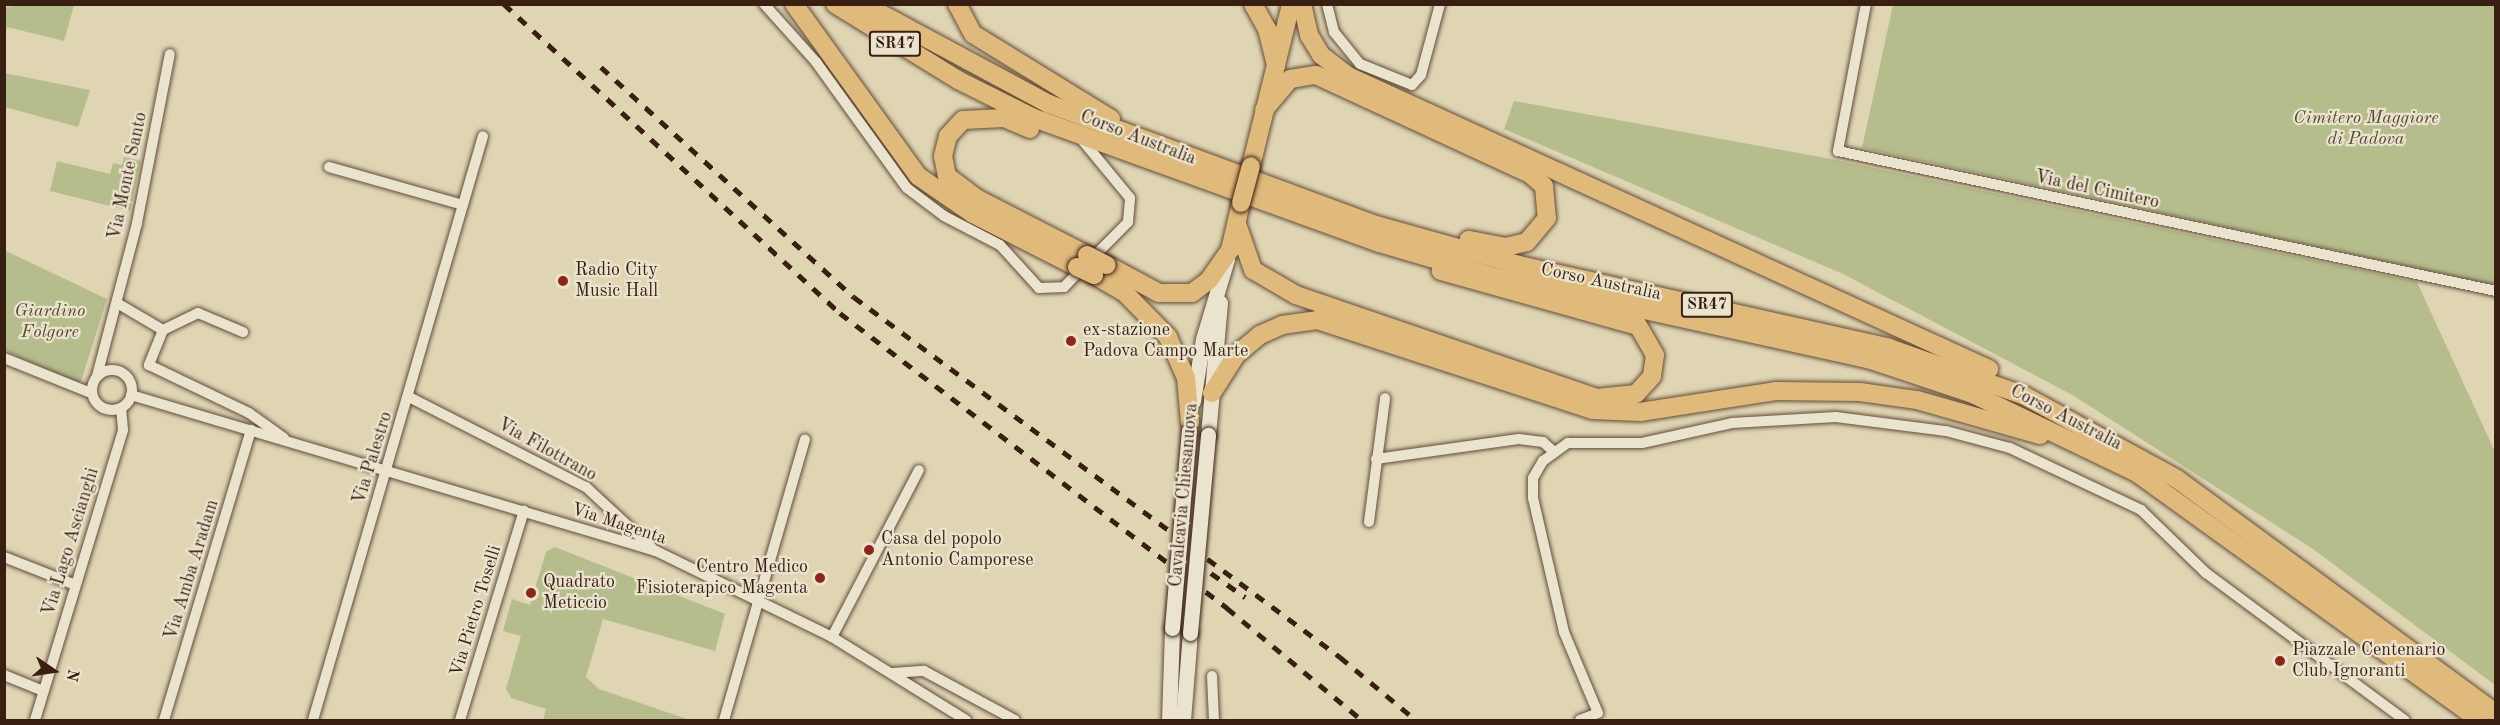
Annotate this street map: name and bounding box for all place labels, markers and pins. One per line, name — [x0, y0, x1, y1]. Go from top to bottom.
place label: Radio City Music Hall — [575, 260, 658, 302]
marker: Radio City Music Hall — [556, 274, 570, 288]
place label: ex-stazione Padova Campo Marte — [1083, 320, 1248, 362]
marker: ex-stazione Padova Campo Marte — [1064, 334, 1078, 348]
place label: Casa del popolo Antonio Camporese — [881, 529, 1033, 572]
marker: Casa del popolo Antonio Camporese — [862, 543, 876, 557]
place label: Centro Medico Fisioterapico Magenta — [636, 557, 808, 600]
marker: Centro Medico Fisioterapico Magenta — [813, 571, 827, 585]
place label: Quadrato Meticcio — [543, 572, 615, 614]
marker: Quadrato Meticcio — [524, 586, 538, 600]
place label: Piazzale Centenario Club Ignoranti — [2292, 640, 2445, 682]
marker: Piazzale Centenario Club Ignoranti — [2273, 654, 2287, 668]

